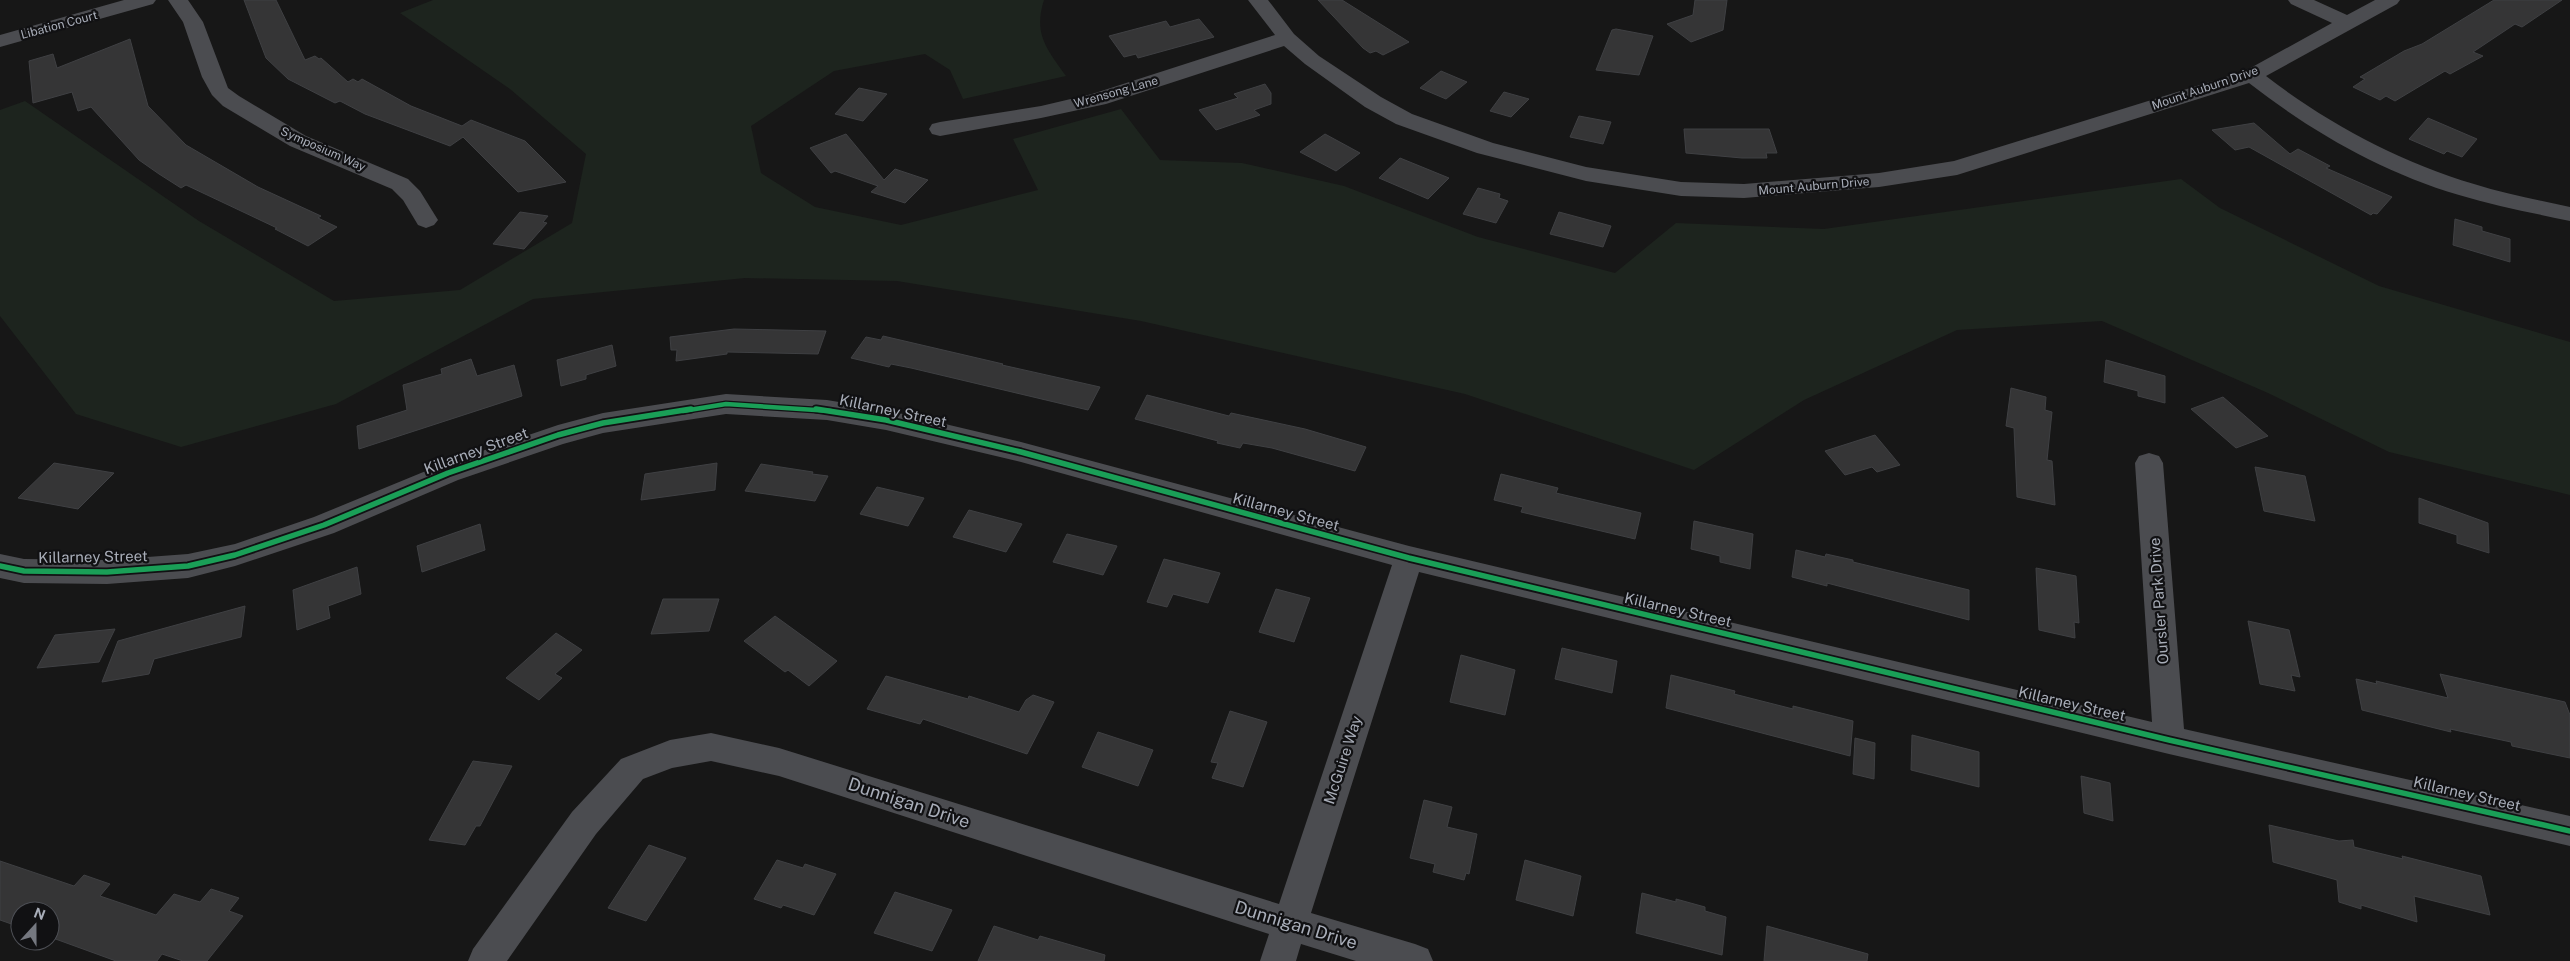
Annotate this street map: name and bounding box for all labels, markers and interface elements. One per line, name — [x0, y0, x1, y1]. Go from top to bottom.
street label: Libation Court — [19, 8, 99, 42]
street label: Mount Auburn Drive — [2150, 63, 2260, 113]
street label: Wrensong Lane — [1072, 73, 1160, 111]
street label: Symposium Way — [278, 124, 368, 174]
street label: Mount Auburn Drive — [1758, 174, 1870, 198]
street label: Killarney Street — [838, 391, 949, 430]
street label: Killarney Street — [421, 424, 530, 477]
street label: Killarney Street — [1231, 489, 1341, 534]
street label: Oursler Park Drive — [2146, 537, 2171, 665]
street label: Killarney Street — [38, 547, 148, 566]
street label: Killarney Street — [1623, 589, 1734, 630]
street label: Killarney Street — [2017, 683, 2128, 724]
street label: McGuire Way — [1320, 713, 1365, 806]
street label: Dunnigan Drive — [846, 773, 973, 832]
street label: Killarney Street — [2412, 773, 2523, 814]
street label: Dunnigan Drive — [1232, 896, 1360, 953]
north arrow — [10, 901, 60, 951]
text: N — [32, 904, 48, 923]

